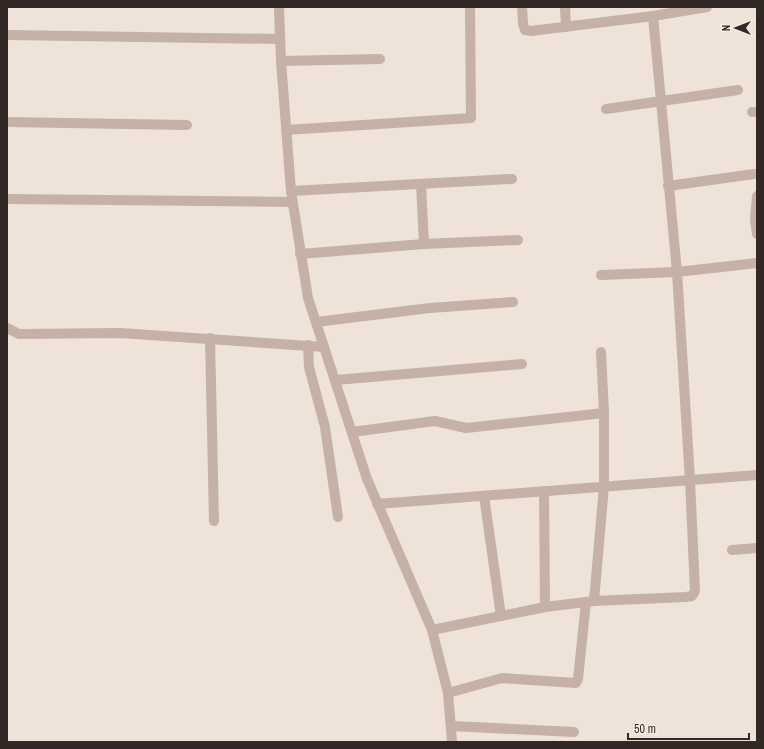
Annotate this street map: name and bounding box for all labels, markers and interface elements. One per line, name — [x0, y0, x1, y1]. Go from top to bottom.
north arrow — [716, 8, 756, 48]
text: N — [719, 25, 733, 31]
scale bar — [628, 715, 749, 741]
text: 50 m — [634, 721, 656, 737]

